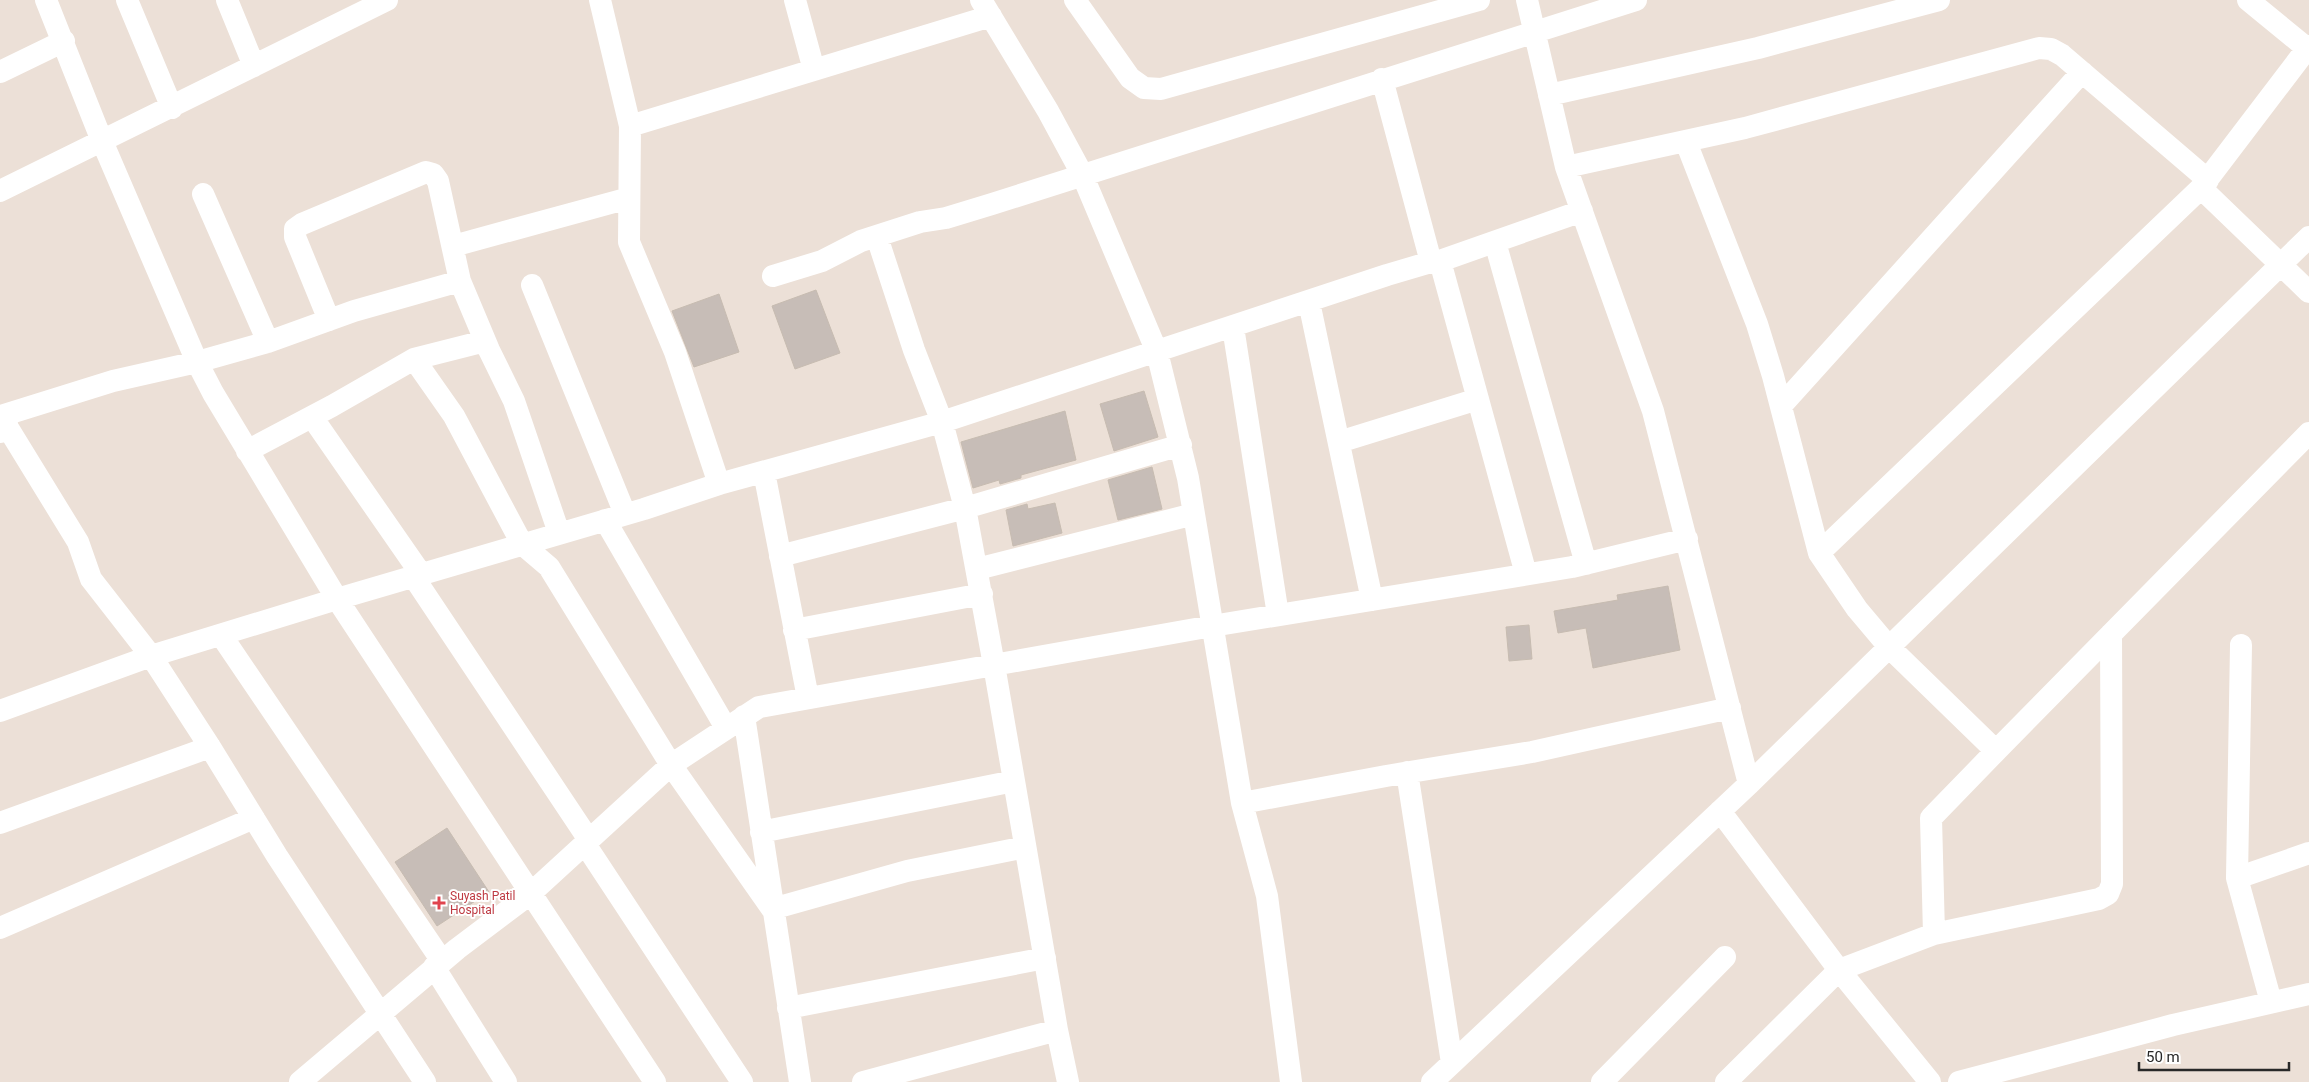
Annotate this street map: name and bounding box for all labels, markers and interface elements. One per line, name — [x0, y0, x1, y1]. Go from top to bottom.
place label: Suyash Patil Hospital — [450, 889, 515, 917]
marker: Suyash Patil Hospital — [432, 896, 446, 910]
scale bar — [2139, 1040, 2289, 1072]
text: 50 m — [2146, 1048, 2180, 1066]

